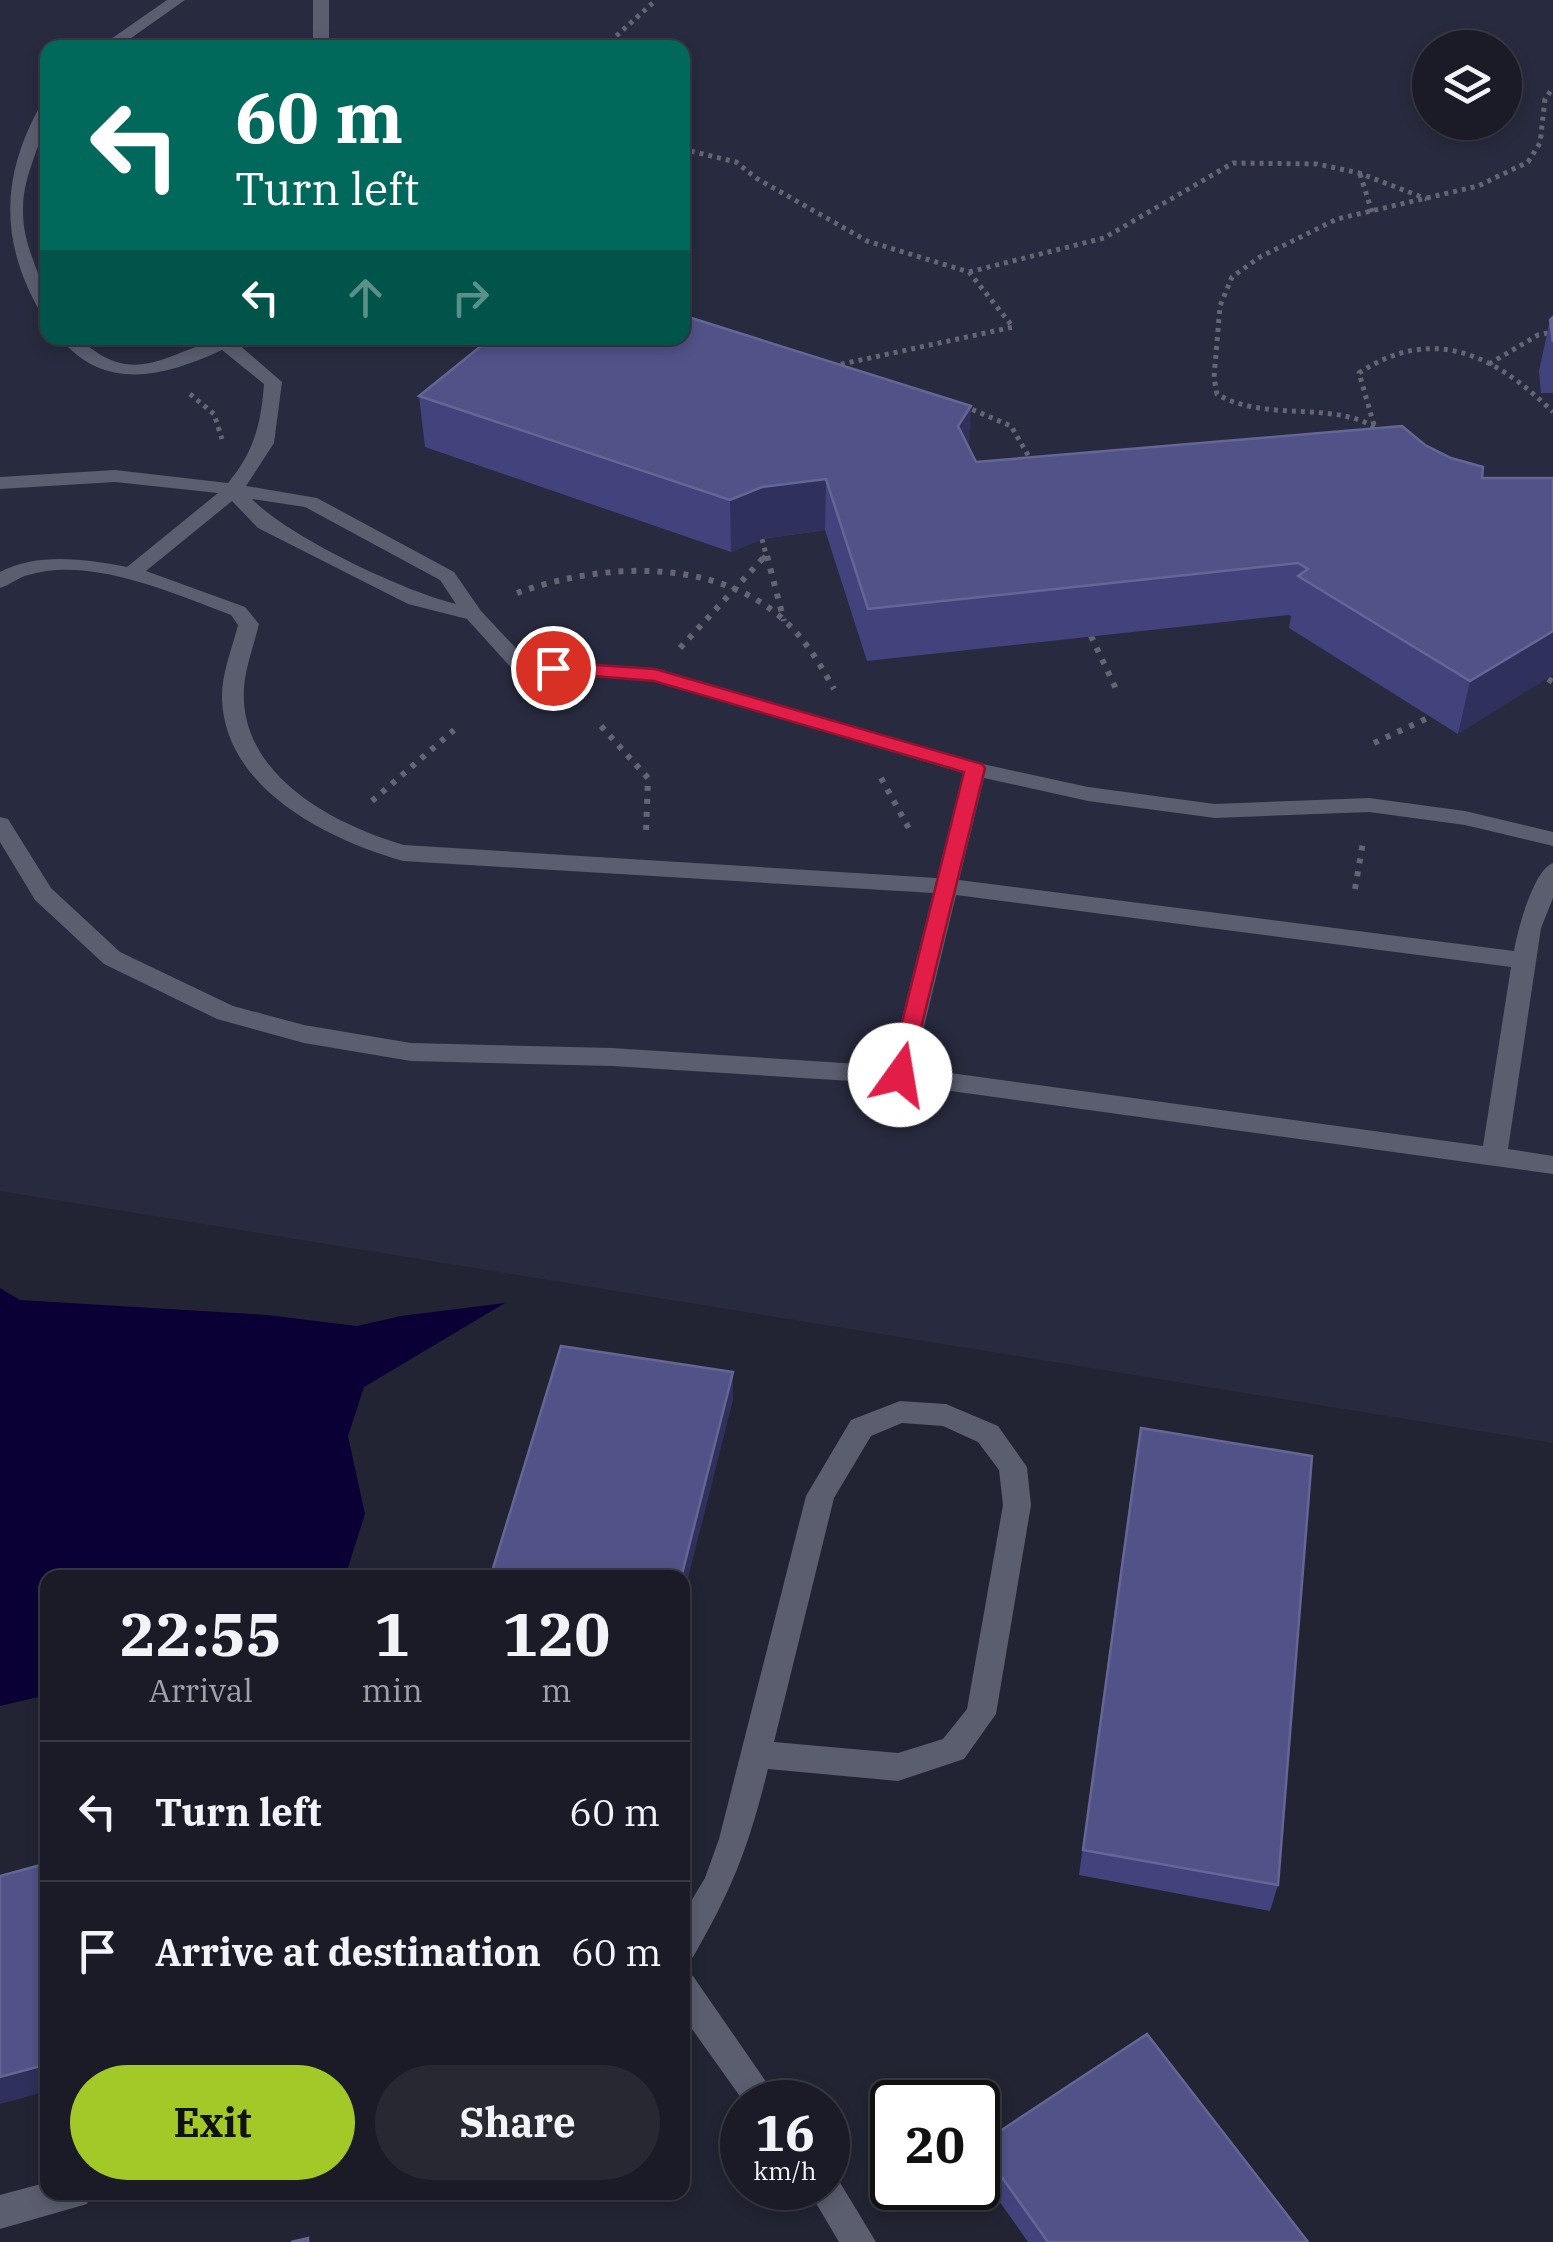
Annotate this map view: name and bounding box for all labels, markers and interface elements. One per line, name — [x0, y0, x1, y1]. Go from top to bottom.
map controls — [1412, 30, 1522, 140]
button: layers — [1412, 30, 1522, 140]
text: 60 m — [235, 71, 403, 162]
icon: left — [70, 80, 200, 210]
text: Turn left — [235, 159, 419, 217]
icon: left — [233, 270, 288, 325]
icon: ahead — [338, 270, 393, 325]
icon: right — [443, 270, 498, 325]
pin — [511, 626, 596, 711]
icon: arrive — [526, 641, 581, 696]
position arrow — [848, 1023, 952, 1127]
text: 22:55 — [120, 1594, 282, 1673]
text: 1 — [374, 1594, 410, 1673]
text: 120 — [502, 1594, 610, 1673]
text: Arrival — [149, 1669, 253, 1711]
text: min — [362, 1669, 423, 1711]
text: m — [541, 1669, 572, 1711]
icon: left — [70, 1784, 125, 1839]
text: Turn left — [155, 1787, 322, 1836]
text: 60 m — [569, 1787, 660, 1836]
icon: arrive — [70, 1924, 125, 1979]
text: Arrive at destination — [155, 1927, 541, 1976]
text: 60 m — [571, 1927, 662, 1976]
button: Exit — [70, 2065, 355, 2180]
button: Share — [375, 2065, 660, 2180]
speed limit sign: 20 — [870, 2080, 1000, 2210]
text: 16 — [755, 2100, 815, 2165]
text: km/h — [753, 2154, 817, 2187]

